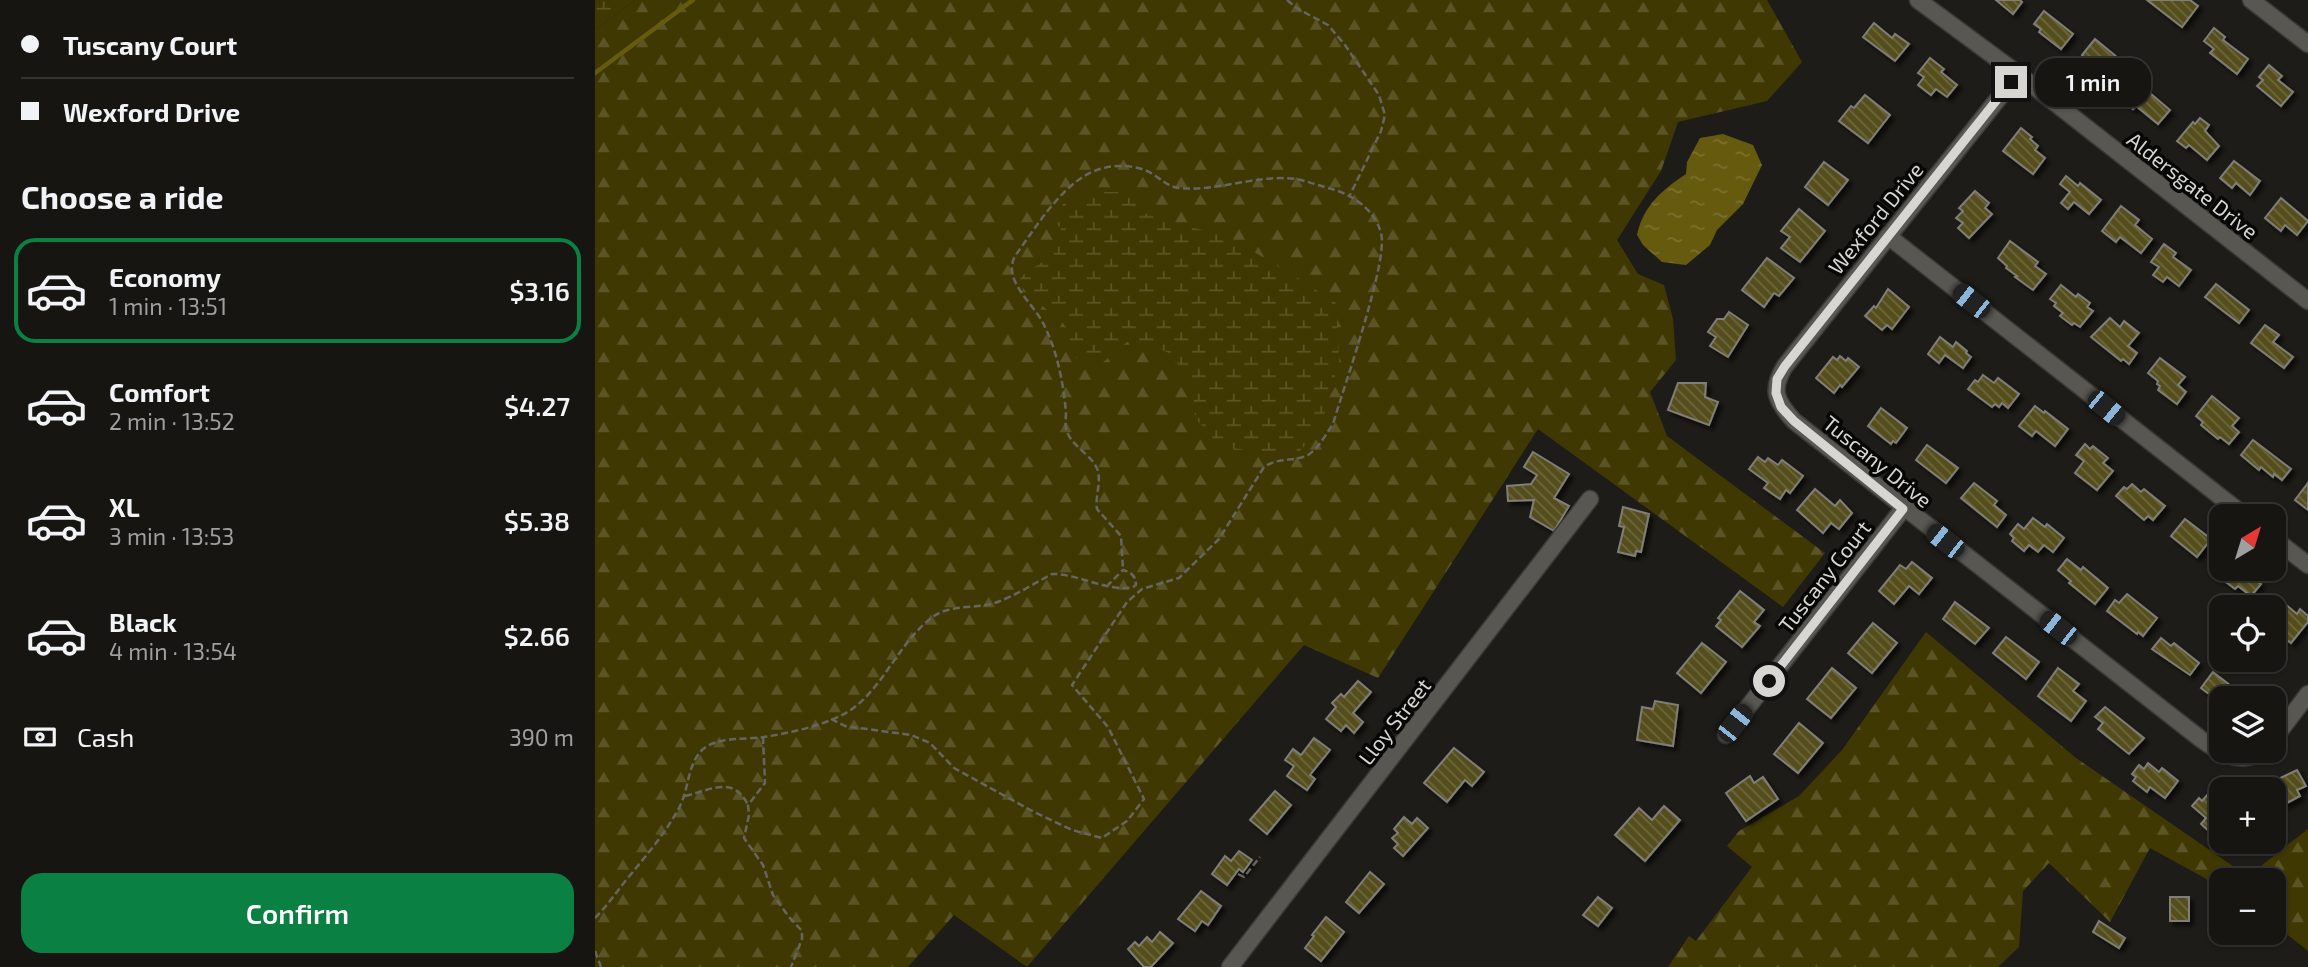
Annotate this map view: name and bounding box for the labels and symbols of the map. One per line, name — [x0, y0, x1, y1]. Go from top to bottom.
callout: 1 min — [2035, 57, 2151, 106]
route end — [1995, 66, 2027, 98]
street label: Aldersgate Drive — [2123, 126, 2263, 244]
street label: Wexford Drive — [1822, 157, 1928, 279]
car — [1948, 280, 1995, 322]
car — [2084, 387, 2129, 429]
street label: Tuscany Drive — [1819, 410, 1937, 512]
north arrow — [2209, 504, 2285, 581]
street label: Tuscany Court — [1773, 515, 1875, 637]
car — [1922, 520, 1969, 562]
car — [2035, 607, 2082, 649]
route start — [1753, 665, 1785, 697]
street label: Lloy Street — [1353, 673, 1435, 769]
car — [1714, 700, 1757, 746]

